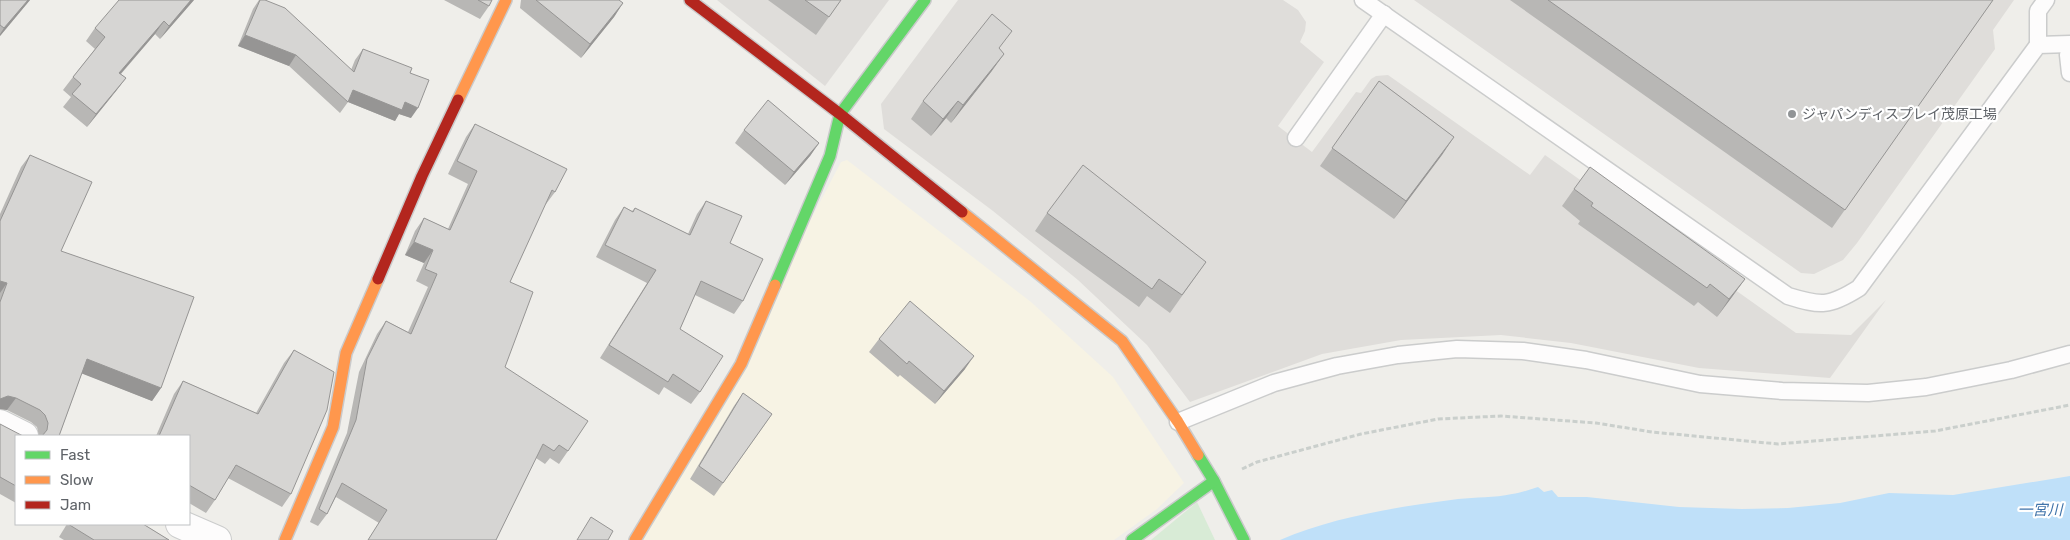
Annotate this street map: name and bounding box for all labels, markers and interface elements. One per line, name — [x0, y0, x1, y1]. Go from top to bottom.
place label: ジャパンディスプレイ茂原工場 — [1802, 106, 1997, 123]
marker: ジャパンディスプレイ茂原工場 — [1786, 108, 1798, 120]
legend — [15, 435, 190, 525]
text: Fast — [60, 446, 90, 464]
text: Slow — [60, 471, 93, 489]
text: Jam — [60, 496, 91, 514]
water label: 一宮川 — [2017, 501, 2064, 519]

